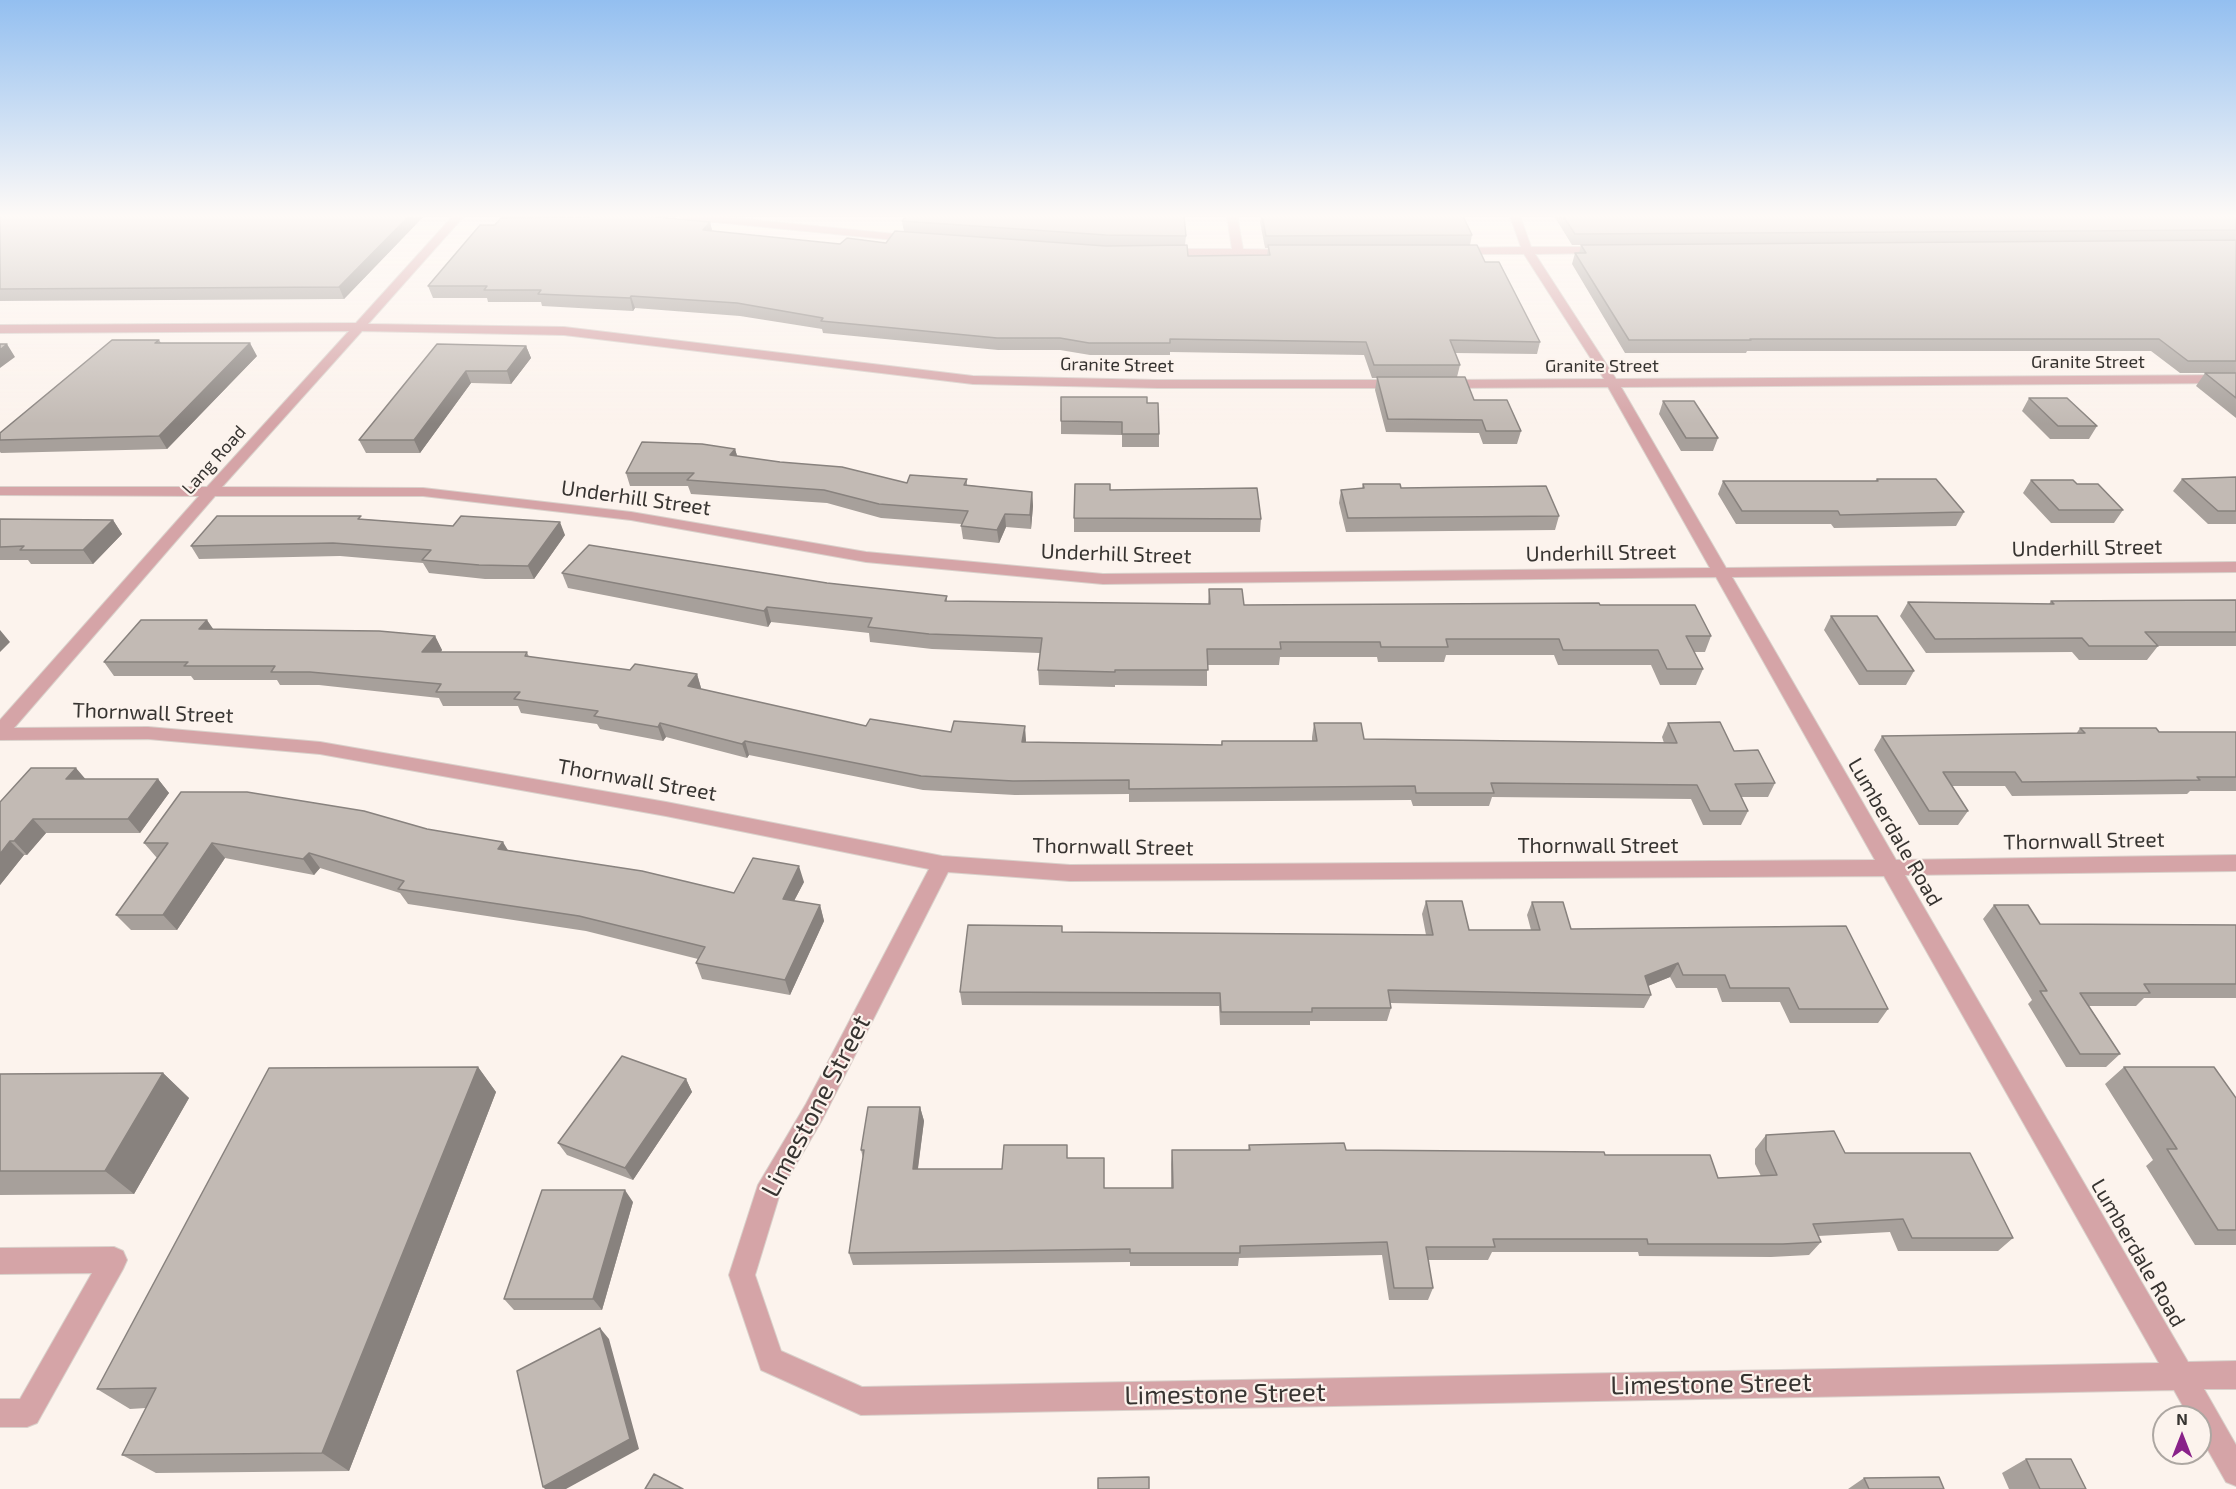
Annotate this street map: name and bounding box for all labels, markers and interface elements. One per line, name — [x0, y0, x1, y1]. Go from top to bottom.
street label: Granite Street — [2031, 351, 2145, 373]
street label: Granite Street — [1060, 353, 1174, 377]
street label: Granite Street — [1545, 355, 1659, 377]
street label: Lang Road — [178, 421, 250, 499]
street label: Underhill Street — [560, 475, 712, 521]
street label: Underhill Street — [2011, 534, 2163, 562]
street label: Underhill Street — [1040, 539, 1192, 569]
street label: Underhill Street — [1525, 539, 1677, 567]
street label: Thornwall Street — [72, 698, 234, 728]
street label: Lumberdale Road — [1842, 753, 1948, 911]
street label: Thornwall Street — [555, 754, 719, 806]
street label: Thornwall Street — [2003, 827, 2165, 855]
street label: Thornwall Street — [1032, 833, 1194, 861]
street label: Thornwall Street — [1517, 833, 1679, 859]
street label: Limestone Street — [755, 1010, 877, 1202]
street label: Lumberdale Road — [2085, 1174, 2191, 1332]
street label: Limestone Street — [1610, 1367, 1812, 1401]
street label: Limestone Street — [1124, 1377, 1326, 1411]
north arrow — [2152, 1405, 2212, 1465]
text: N — [2176, 1409, 2188, 1428]

